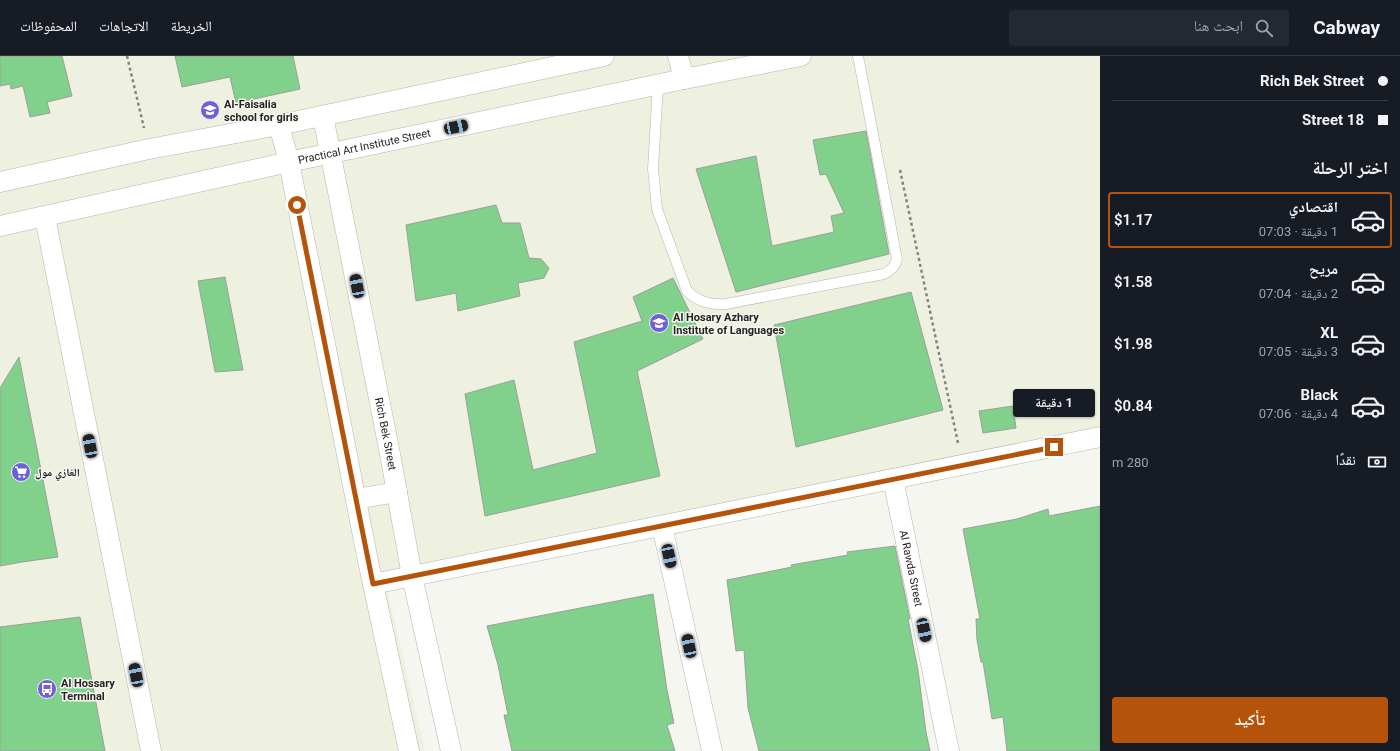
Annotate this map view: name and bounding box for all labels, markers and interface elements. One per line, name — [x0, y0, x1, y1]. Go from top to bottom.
search box — [1009, 10, 1289, 46]
text: Cabway — [1313, 16, 1380, 39]
text: ابحث هنا — [1194, 17, 1243, 35]
icon: search — [1253, 17, 1275, 39]
text: المحفوظات — [20, 18, 77, 34]
text: الاتجاهات — [99, 18, 149, 34]
text: الخريطة — [171, 18, 212, 34]
text: Rich Bek Street — [1260, 72, 1364, 90]
place label: Al-Faisalia school for girls — [224, 98, 299, 124]
school or university icon: Al-Faisalia school for girls — [199, 99, 221, 121]
text: Street 18 — [1302, 111, 1364, 129]
car — [443, 119, 469, 135]
street label: Practical Art Institute Street — [297, 126, 432, 167]
text: اختر الرحلة — [1313, 157, 1388, 178]
route start — [288, 196, 306, 214]
text: اقتصادي — [1289, 198, 1338, 216]
icon: car — [1350, 202, 1386, 238]
text: $1.17 — [1114, 211, 1153, 229]
text: 1 دقيقة · 07:03 — [1259, 224, 1338, 239]
text: مريح — [1309, 260, 1338, 278]
icon: car — [1350, 264, 1386, 300]
car — [349, 273, 365, 299]
text: $1.58 — [1114, 273, 1153, 291]
text: 2 دقيقة · 07:04 — [1259, 286, 1338, 301]
place label: Al Hosary Azhary Institute of Languages — [673, 311, 784, 337]
school or university icon: Al Hosary Azhary Institute of Languages — [648, 312, 670, 334]
text: XL — [1320, 324, 1338, 342]
icon: car — [1350, 326, 1386, 362]
text: $1.98 — [1114, 335, 1153, 353]
text: 3 دقيقة · 07:05 — [1259, 344, 1338, 359]
text: Black — [1301, 386, 1338, 404]
icon: car — [1350, 388, 1386, 424]
callout: 1 دقيقة — [1013, 389, 1095, 417]
text: 1 دقيقة — [1035, 395, 1073, 410]
street label: Rich Bek Street — [372, 396, 399, 472]
text: $0.84 — [1114, 397, 1153, 415]
text: 4 دقيقة · 07:06 — [1259, 406, 1338, 421]
car — [82, 433, 98, 459]
route end — [1045, 438, 1063, 456]
text: نقدًا — [1335, 451, 1356, 469]
icon: cash — [1366, 451, 1388, 473]
text: 280 m — [1112, 455, 1149, 470]
supermarket icon: الغازي مول — [10, 461, 32, 483]
place label: الغازي مول — [35, 466, 80, 481]
street label: Al Rawda Street — [897, 529, 925, 608]
car — [661, 543, 677, 569]
car — [916, 617, 932, 643]
car — [681, 633, 697, 659]
car — [128, 662, 144, 688]
place label: Al Hossary Terminal — [61, 677, 115, 703]
bus stop icon: Al Hossary Terminal — [36, 678, 58, 700]
button: تأكيد — [1112, 697, 1388, 743]

